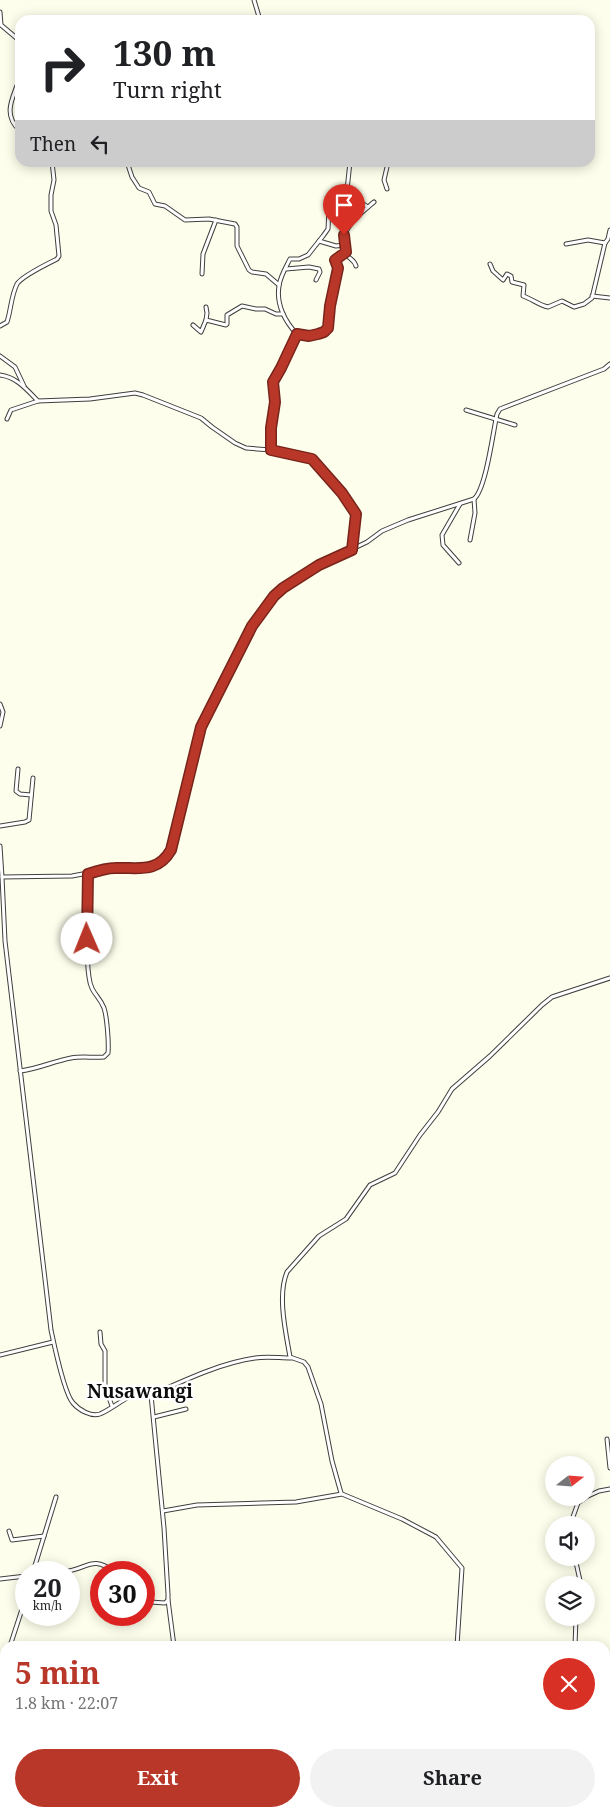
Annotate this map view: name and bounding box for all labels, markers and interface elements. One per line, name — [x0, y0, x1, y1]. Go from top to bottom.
text: 130 m — [113, 29, 216, 76]
icon: right — [30, 35, 95, 100]
text: Turn right — [113, 74, 222, 104]
icon: left — [86, 130, 114, 158]
text: Then — [30, 131, 76, 157]
pin — [323, 184, 365, 235]
icon: arrive — [330, 191, 358, 219]
position arrow — [60, 912, 112, 964]
district label: Nusawangi — [87, 1378, 193, 1404]
north arrow — [545, 1456, 595, 1506]
map controls — [545, 1456, 595, 1626]
button: sound — [545, 1516, 595, 1566]
speed limit sign: 30 — [90, 1561, 155, 1626]
text: 20 — [33, 1570, 62, 1604]
button: layers — [545, 1576, 595, 1626]
text: km/h — [33, 1597, 62, 1614]
text: 5 min — [15, 1652, 100, 1693]
button: close — [543, 1658, 595, 1710]
text: 1.8 km · 22:07 — [15, 1692, 118, 1714]
button: Exit — [15, 1749, 300, 1807]
button: Share — [310, 1749, 595, 1807]

